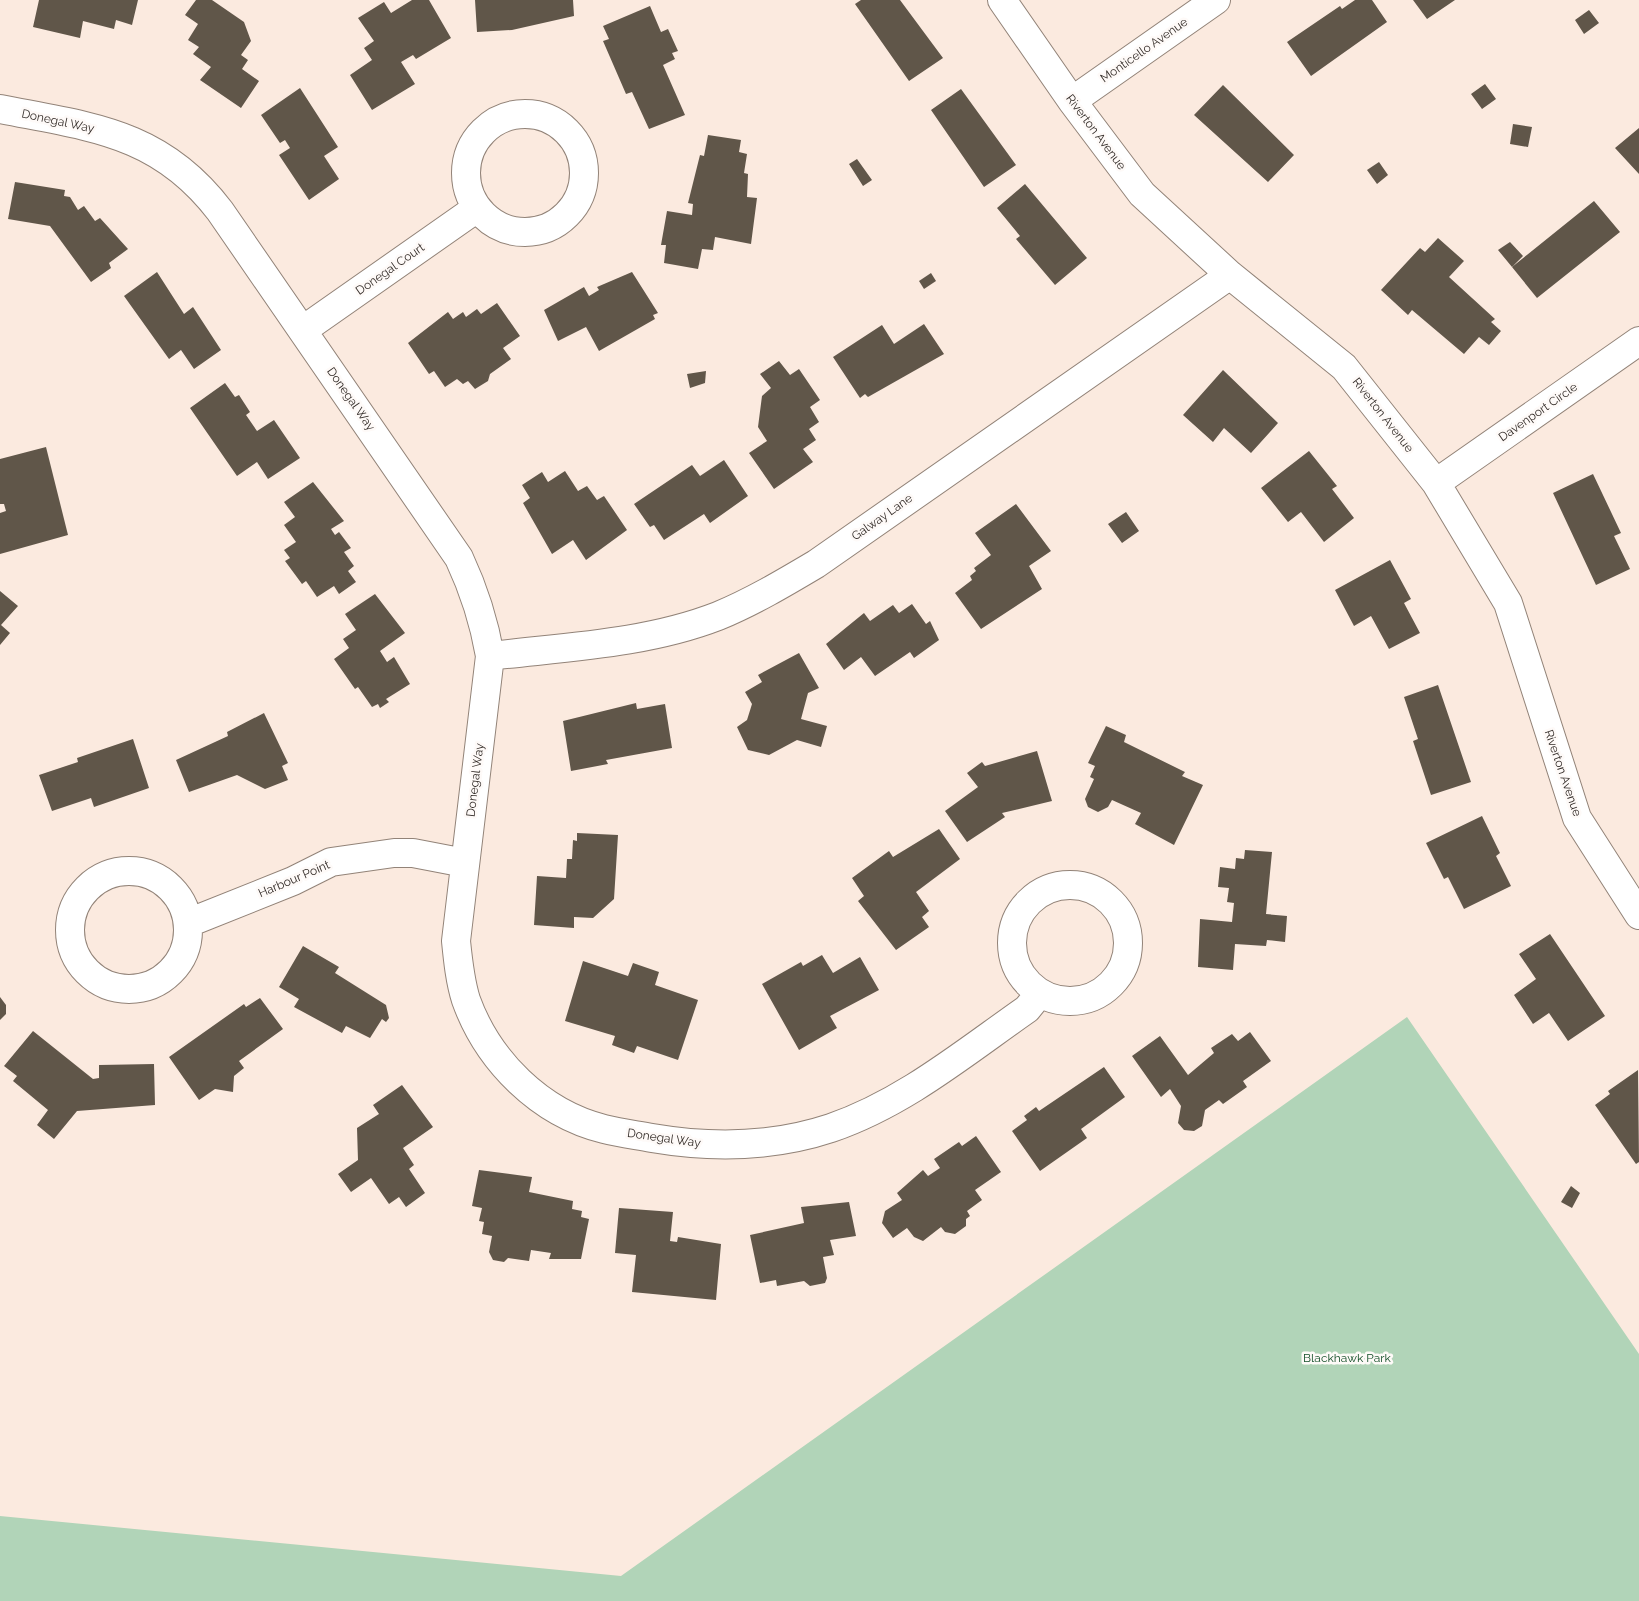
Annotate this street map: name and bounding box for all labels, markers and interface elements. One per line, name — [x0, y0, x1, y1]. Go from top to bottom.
street label: Monticello Avenue — [1098, 15, 1190, 85]
street label: Riverton Avenue — [1063, 92, 1129, 172]
street label: Donegal Way — [20, 106, 96, 136]
street label: Donegal Court — [353, 240, 427, 298]
street label: Donegal Way — [324, 365, 378, 434]
street label: Riverton Avenue — [1350, 375, 1416, 455]
street label: Davenport Circle — [1496, 380, 1580, 444]
street label: Galway Lane — [849, 491, 915, 543]
street label: Riverton Avenue — [1542, 728, 1584, 818]
street label: Donegal Way — [464, 742, 487, 818]
street label: Harbour Point — [256, 858, 332, 900]
street label: Donegal Way — [626, 1126, 702, 1150]
park label: Blackhawk Park — [1303, 1351, 1392, 1365]

